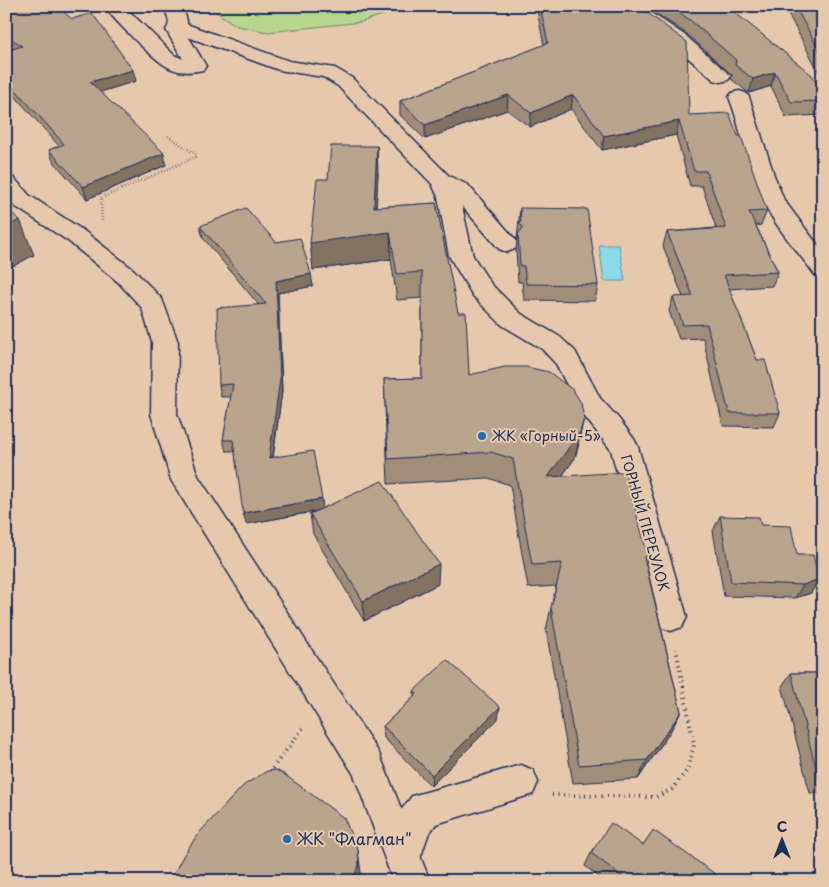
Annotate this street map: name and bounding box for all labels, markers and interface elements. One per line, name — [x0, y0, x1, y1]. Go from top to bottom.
place label: ЖК «Горный-5» — [491, 425, 601, 446]
marker: ЖК «Горный-5» — [476, 430, 488, 442]
street label: ГОРНЫЙ ПЕРЕУЛОК — [616, 452, 675, 594]
north arrow — [756, 814, 806, 864]
text: С — [777, 816, 787, 837]
place label: ЖК "Флагман" — [296, 826, 412, 850]
marker: ЖК "Флагман" — [281, 833, 293, 845]

